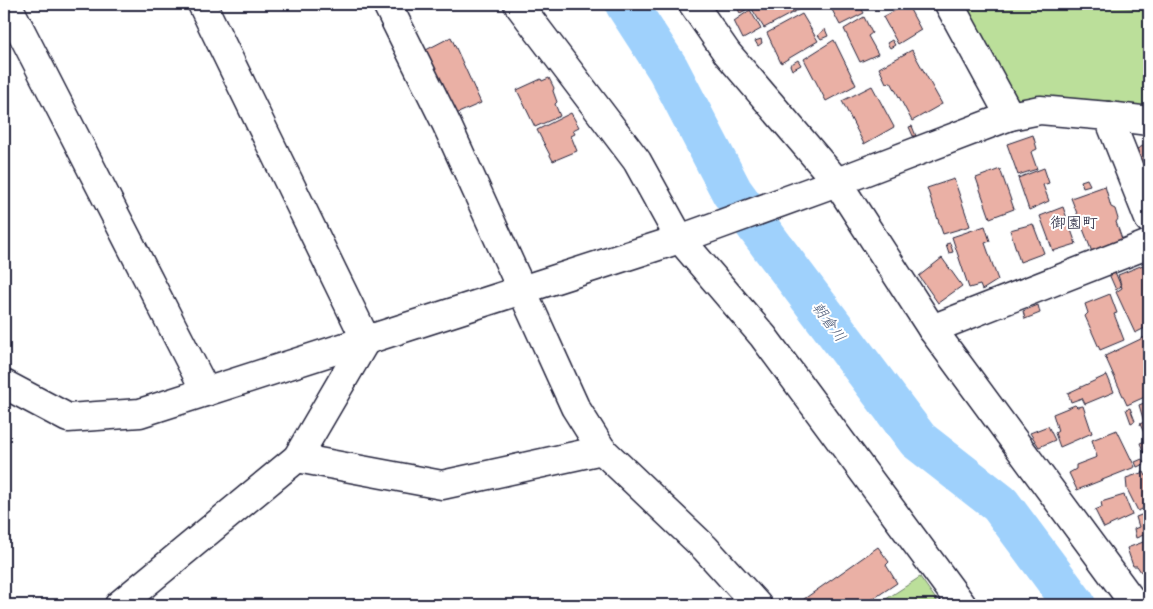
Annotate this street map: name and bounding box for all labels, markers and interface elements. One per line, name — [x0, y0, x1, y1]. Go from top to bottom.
district label: 御園町 — [1050, 214, 1098, 232]
water label: 朝倉川 — [808, 299, 850, 345]

